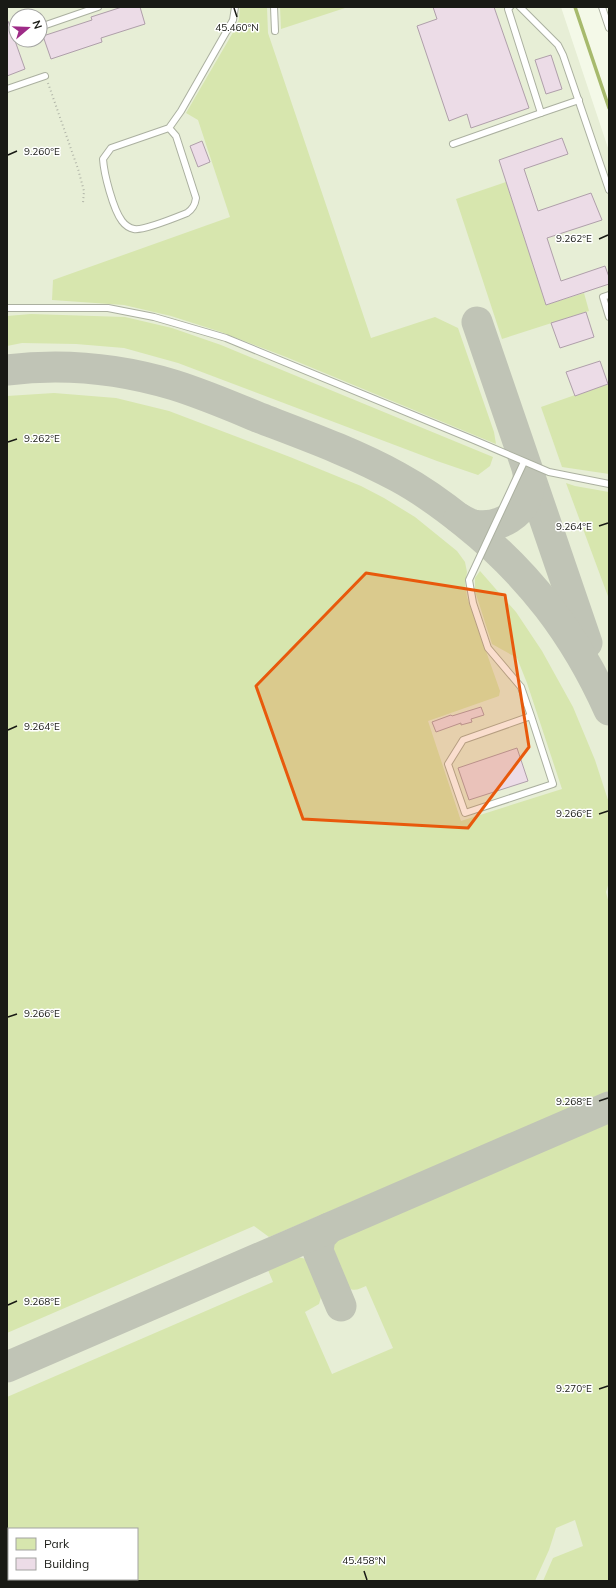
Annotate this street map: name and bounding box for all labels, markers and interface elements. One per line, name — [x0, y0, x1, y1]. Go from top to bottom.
north arrow — [8, 8, 48, 48]
text: N — [29, 19, 45, 31]
text: 45.460°N — [215, 21, 259, 34]
text: 9.260°E — [24, 145, 60, 158]
text: 9.262°E — [556, 232, 592, 245]
text: 9.262°E — [24, 432, 60, 445]
text: 9.264°E — [556, 520, 592, 533]
text: 9.264°E — [24, 720, 60, 733]
text: 9.266°E — [556, 807, 592, 820]
text: 9.266°E — [24, 1007, 60, 1020]
text: 9.268°E — [556, 1095, 592, 1108]
text: 9.268°E — [24, 1295, 60, 1308]
text: 9.270°E — [556, 1382, 592, 1395]
legend — [8, 1528, 138, 1580]
text: Park — [44, 1536, 70, 1551]
text: 45.458°N — [342, 1554, 386, 1567]
text: Building — [44, 1556, 89, 1571]

